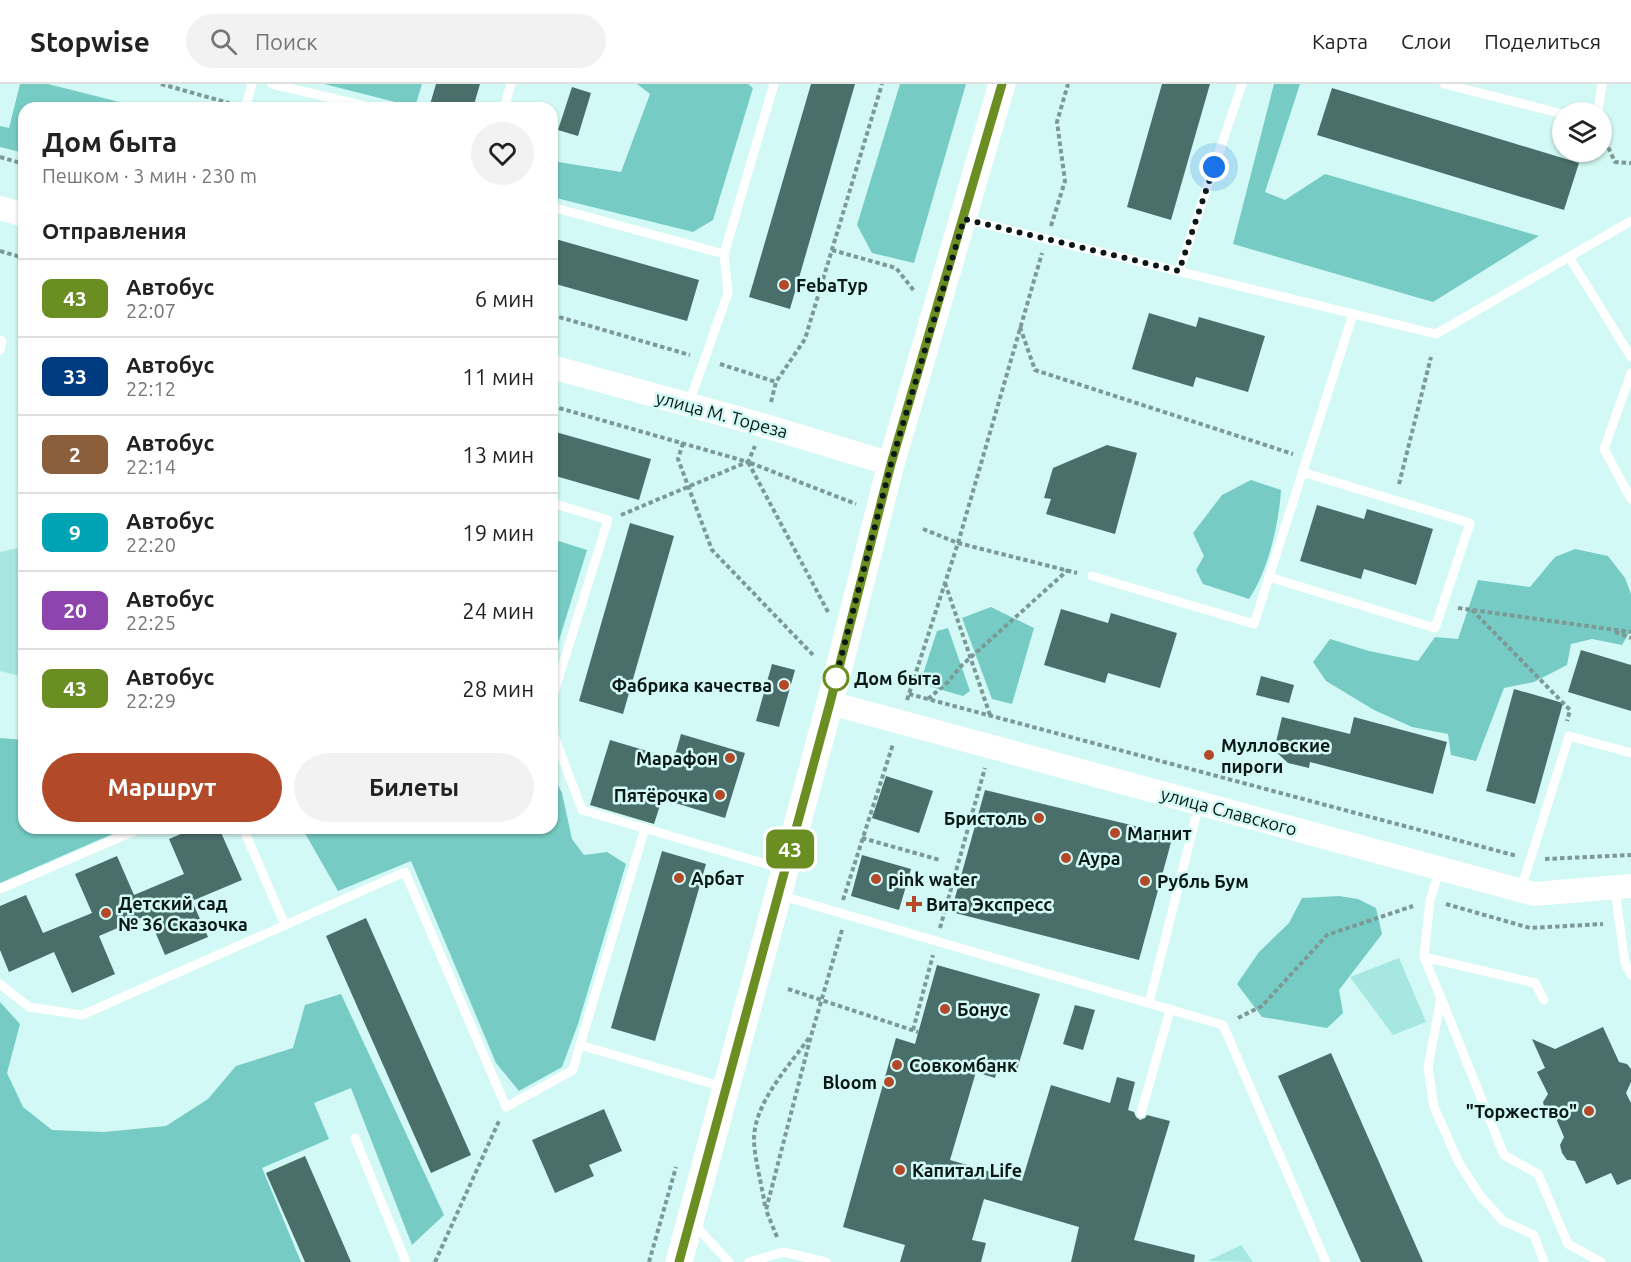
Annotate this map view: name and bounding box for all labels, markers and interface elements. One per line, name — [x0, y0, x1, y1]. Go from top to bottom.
search box — [186, 14, 606, 68]
icon: search — [207, 25, 240, 58]
text: Stopwise — [30, 26, 150, 57]
text: Поиск — [255, 29, 318, 54]
text: Карта — [1312, 29, 1368, 53]
text: Слои — [1401, 29, 1451, 53]
text: Поделиться — [1484, 29, 1601, 53]
map controls — [1552, 102, 1612, 162]
button: layers — [1552, 102, 1612, 162]
button: heart — [471, 122, 534, 185]
text: Дом быта — [42, 126, 177, 157]
your location — [1199, 152, 1229, 182]
text: Пешком · 3 мин · 230 m — [42, 164, 257, 187]
text: Отправления — [42, 218, 187, 243]
text: Автобус — [126, 274, 214, 299]
place label: FebaТур — [796, 275, 868, 295]
marker: FebaТур — [777, 278, 791, 292]
text: 43 — [63, 286, 87, 310]
text: 6 мин — [475, 286, 534, 311]
text: 22:07 — [126, 299, 176, 322]
text: Автобус — [126, 352, 214, 377]
text: 33 — [63, 364, 87, 388]
text: 11 мин — [462, 364, 534, 389]
text: 22:12 — [126, 377, 176, 400]
street label: улица М. Тореза — [654, 387, 790, 441]
text: Автобус — [126, 430, 214, 455]
text: 2 — [69, 442, 81, 466]
text: 13 мин — [462, 442, 534, 467]
text: 22:14 — [126, 455, 176, 478]
text: Автобус — [126, 508, 214, 533]
text: 9 — [69, 520, 81, 544]
text: 19 мин — [462, 520, 534, 545]
text: 22:20 — [126, 533, 176, 556]
text: Автобус — [126, 586, 214, 611]
text: 20 — [63, 598, 87, 622]
text: 24 мин — [462, 598, 534, 623]
text: 22:25 — [126, 611, 176, 634]
text: Автобус — [126, 664, 214, 689]
marker: Дом быта — [823, 665, 849, 691]
place label: Дом быта — [854, 668, 941, 688]
place label: Фабрика качества — [611, 675, 772, 695]
text: 43 — [63, 676, 87, 700]
text: 28 мин — [462, 676, 534, 701]
marker: Фабрика качества — [777, 678, 791, 692]
text: 22:29 — [126, 689, 176, 712]
place label: Мулловские пироги — [1221, 735, 1330, 776]
place label: Марафон — [636, 748, 718, 768]
marker: Мулловские пироги — [1202, 748, 1216, 762]
marker: Марафон — [723, 751, 737, 765]
button: Маршрут — [42, 753, 282, 822]
button: Билеты — [294, 753, 534, 822]
street label: улица Славского — [1159, 783, 1299, 839]
place label: Пятёрочка — [614, 785, 708, 805]
marker: Пятёрочка — [713, 788, 727, 802]
place label: Бристоль — [944, 808, 1027, 828]
marker: Бристоль — [1032, 811, 1046, 825]
place label: Магнит — [1127, 823, 1191, 843]
marker: Магнит — [1108, 826, 1122, 840]
line badge: 43 — [763, 830, 817, 868]
text: 43 — [778, 837, 802, 861]
place label: Аура — [1078, 848, 1120, 868]
marker: Аура — [1059, 851, 1073, 865]
place label: Арбат — [691, 868, 744, 888]
place label: pink water — [888, 869, 978, 889]
marker: Арбат — [672, 871, 686, 885]
place label: Рубль Бум — [1157, 871, 1249, 891]
marker: pink water — [869, 872, 883, 886]
marker: Рубль Бум — [1138, 874, 1152, 888]
place label: Детский сад № 36 Сказочка — [118, 893, 248, 934]
place label: Вита Экспресс — [926, 894, 1052, 914]
marker: Вита Экспресс — [907, 897, 921, 911]
marker: Детский сад № 36 Сказочка — [99, 906, 113, 920]
place label: Бонус — [957, 999, 1009, 1019]
marker: Бонус — [938, 1002, 952, 1016]
place label: Совкомбанк — [909, 1055, 1018, 1075]
marker: Совкомбанк — [890, 1058, 904, 1072]
place label: Bloom — [822, 1072, 877, 1092]
marker: Bloom — [882, 1075, 896, 1089]
place label: "Торжество" — [1466, 1101, 1577, 1121]
marker: "Торжество" — [1582, 1104, 1596, 1118]
place label: Капитал Life — [912, 1160, 1022, 1180]
marker: Капитал Life — [893, 1163, 907, 1177]

